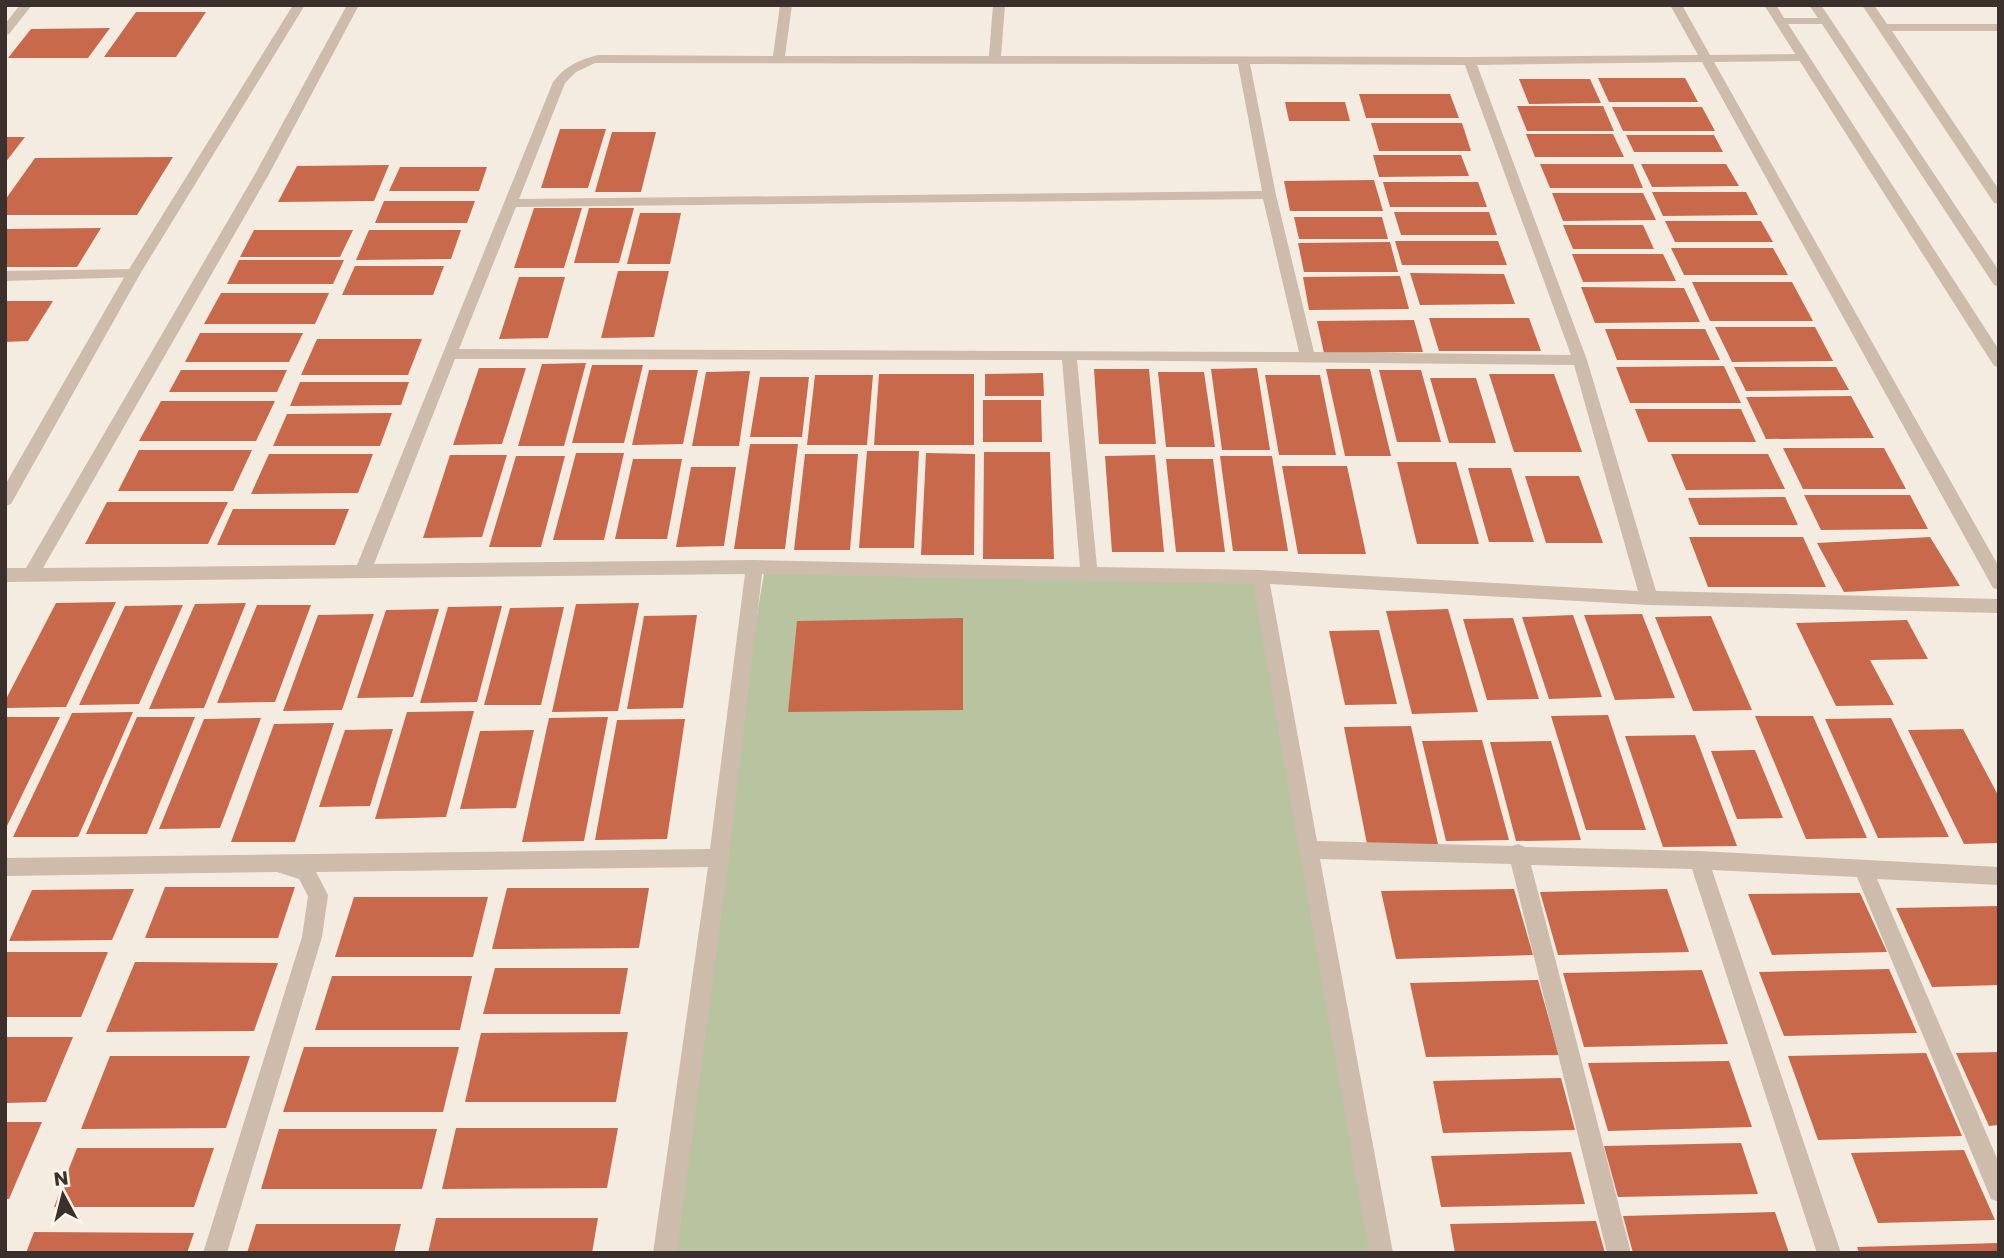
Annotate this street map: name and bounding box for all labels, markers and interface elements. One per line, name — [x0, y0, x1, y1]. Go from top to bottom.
north arrow — [28, 1160, 98, 1230]
text: N — [52, 1164, 70, 1193]

